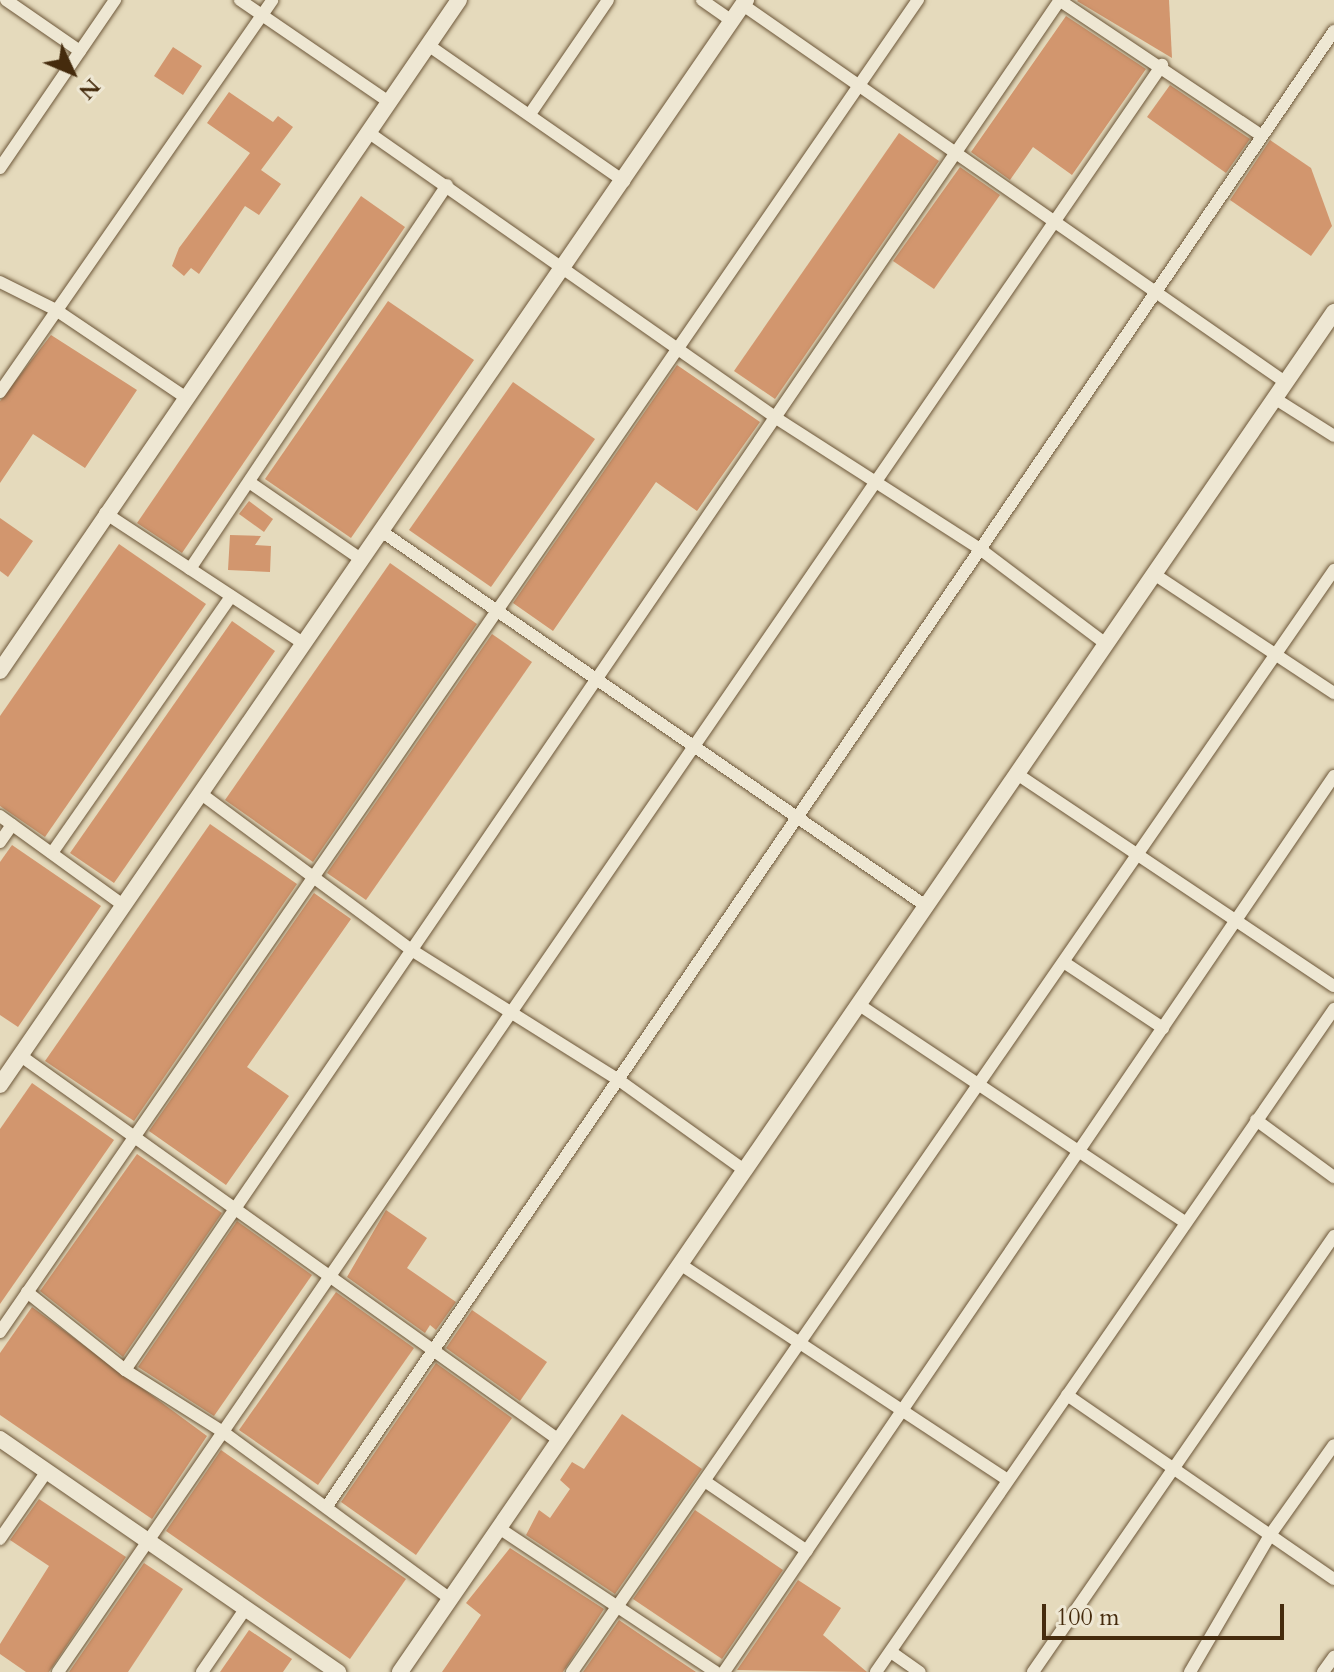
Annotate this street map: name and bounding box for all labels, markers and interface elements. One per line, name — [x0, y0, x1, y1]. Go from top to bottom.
north arrow — [32, 32, 112, 112]
text: N — [72, 71, 107, 106]
scale bar — [1046, 1588, 1288, 1638]
text: 100 m — [1056, 1601, 1120, 1634]

